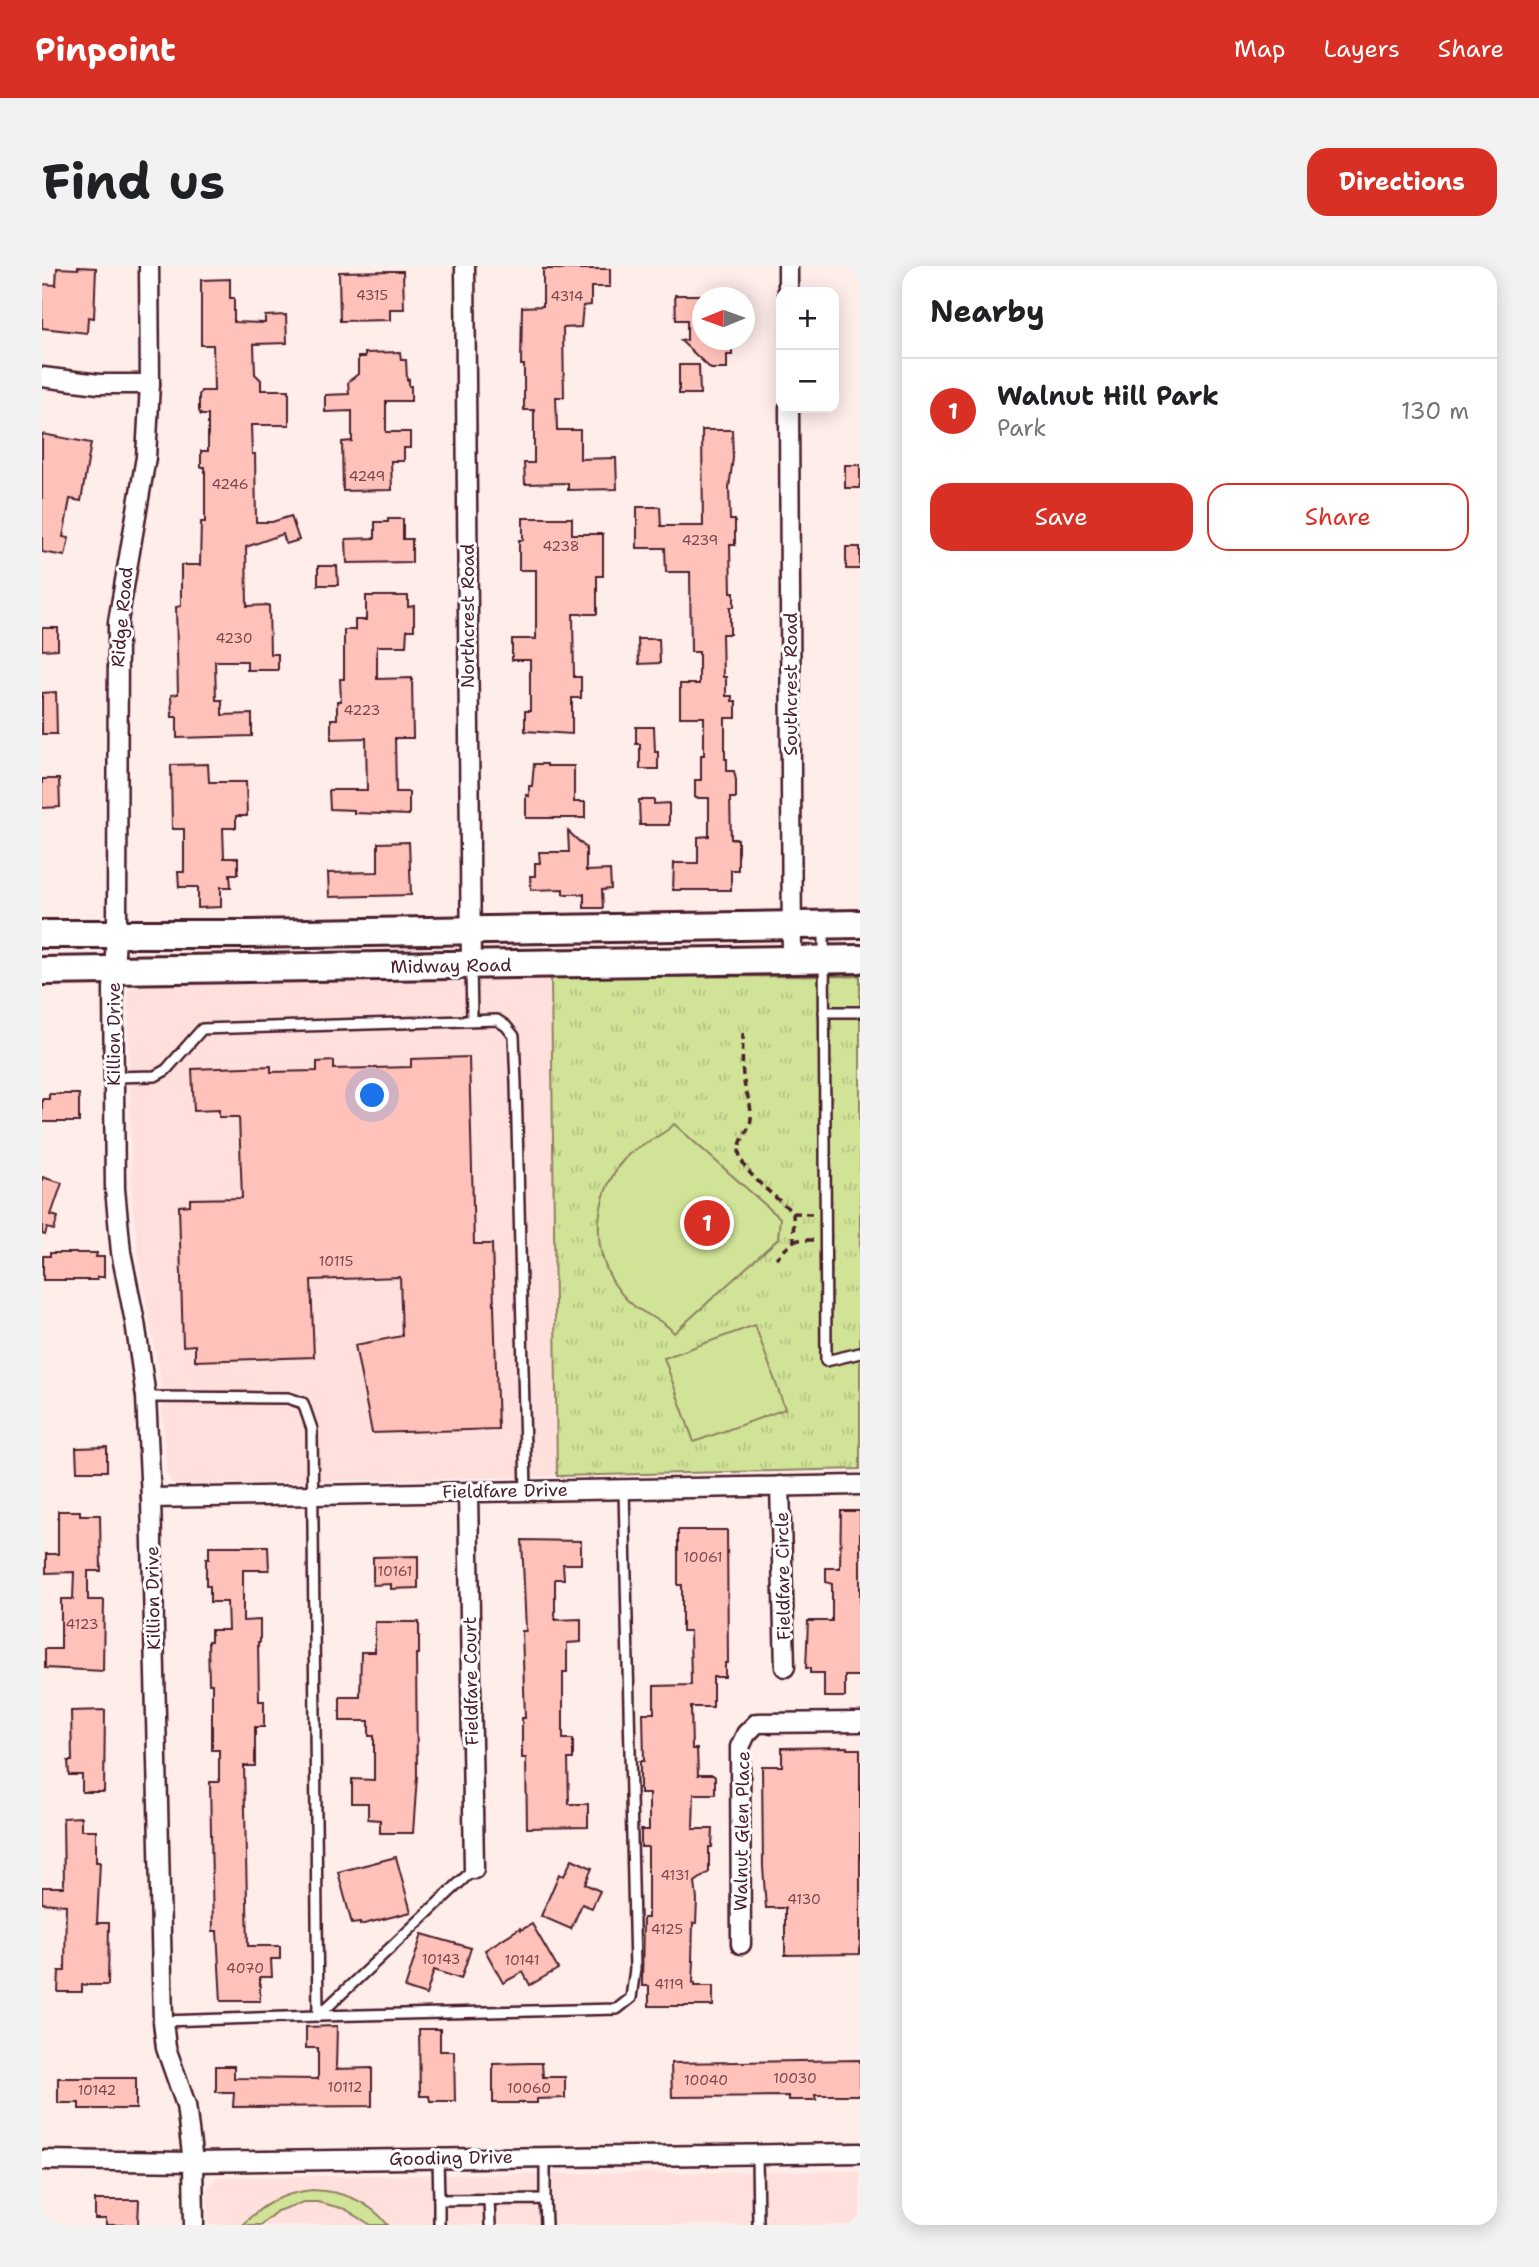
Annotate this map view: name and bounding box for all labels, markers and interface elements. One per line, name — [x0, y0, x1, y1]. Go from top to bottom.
text: Pinpoint — [35, 27, 176, 72]
text: Map — [1234, 33, 1285, 65]
text: Layers — [1323, 33, 1400, 65]
text: Share — [1438, 33, 1504, 65]
button: Directions — [1307, 148, 1497, 216]
text: Find us — [42, 149, 225, 215]
house number: 4315 — [356, 286, 388, 304]
house number: 4314 — [551, 287, 584, 305]
north arrow — [692, 287, 755, 350]
map controls — [776, 287, 839, 413]
button: + — [776, 287, 839, 350]
text: Nearby — [930, 291, 1045, 332]
button: − — [776, 350, 839, 413]
text: Walnut Hill Park — [997, 378, 1219, 413]
text: 1 — [948, 396, 958, 426]
text: 130 m — [1401, 396, 1469, 426]
text: Park — [997, 413, 1046, 443]
house number: 4249 — [349, 467, 385, 485]
house number: 4246 — [211, 475, 249, 493]
button: Save — [930, 483, 1193, 551]
button: Share — [1207, 483, 1469, 551]
house number: 4239 — [682, 531, 718, 549]
house number: 4238 — [542, 537, 580, 555]
street label: Northcrest Road — [456, 544, 480, 688]
street label: Ridge Road — [106, 566, 138, 668]
street label: Southcrest Road — [779, 612, 803, 756]
house number: 4230 — [215, 629, 253, 647]
house number: 4223 — [344, 701, 380, 719]
street label: Midway Road — [390, 953, 512, 979]
street label: Killion Drive — [102, 982, 126, 1086]
your location — [355, 1078, 389, 1112]
pin: 1 — [684, 1197, 730, 1249]
house number: 10115 — [319, 1252, 353, 1270]
street label: Fieldfare Drive — [442, 1478, 568, 1504]
street label: Fieldfare Circle — [770, 1511, 796, 1641]
street label: Killion Drive — [140, 1546, 166, 1650]
house number: 10061 — [683, 1548, 723, 1566]
house number: 10161 — [378, 1562, 412, 1580]
house number: 4123 — [65, 1615, 99, 1633]
street label: Fieldfare Court — [458, 1616, 484, 1746]
street label: Walnut Glen Place — [729, 1751, 755, 1911]
house number: 4131 — [660, 1866, 690, 1884]
house number: 4130 — [787, 1890, 821, 1908]
house number: 4125 — [651, 1920, 683, 1938]
house number: 10143 — [422, 1950, 460, 1968]
house number: 10141 — [504, 1951, 540, 1969]
house number: 4070 — [226, 1959, 264, 1977]
house number: 4119 — [654, 1975, 684, 1993]
house number: 10030 — [773, 2069, 817, 2087]
house number: 10040 — [684, 2071, 728, 2089]
house number: 10112 — [327, 2078, 363, 2096]
house number: 10060 — [507, 2079, 551, 2097]
house number: 10142 — [78, 2081, 116, 2099]
street label: Gooding Drive — [389, 2145, 513, 2171]

